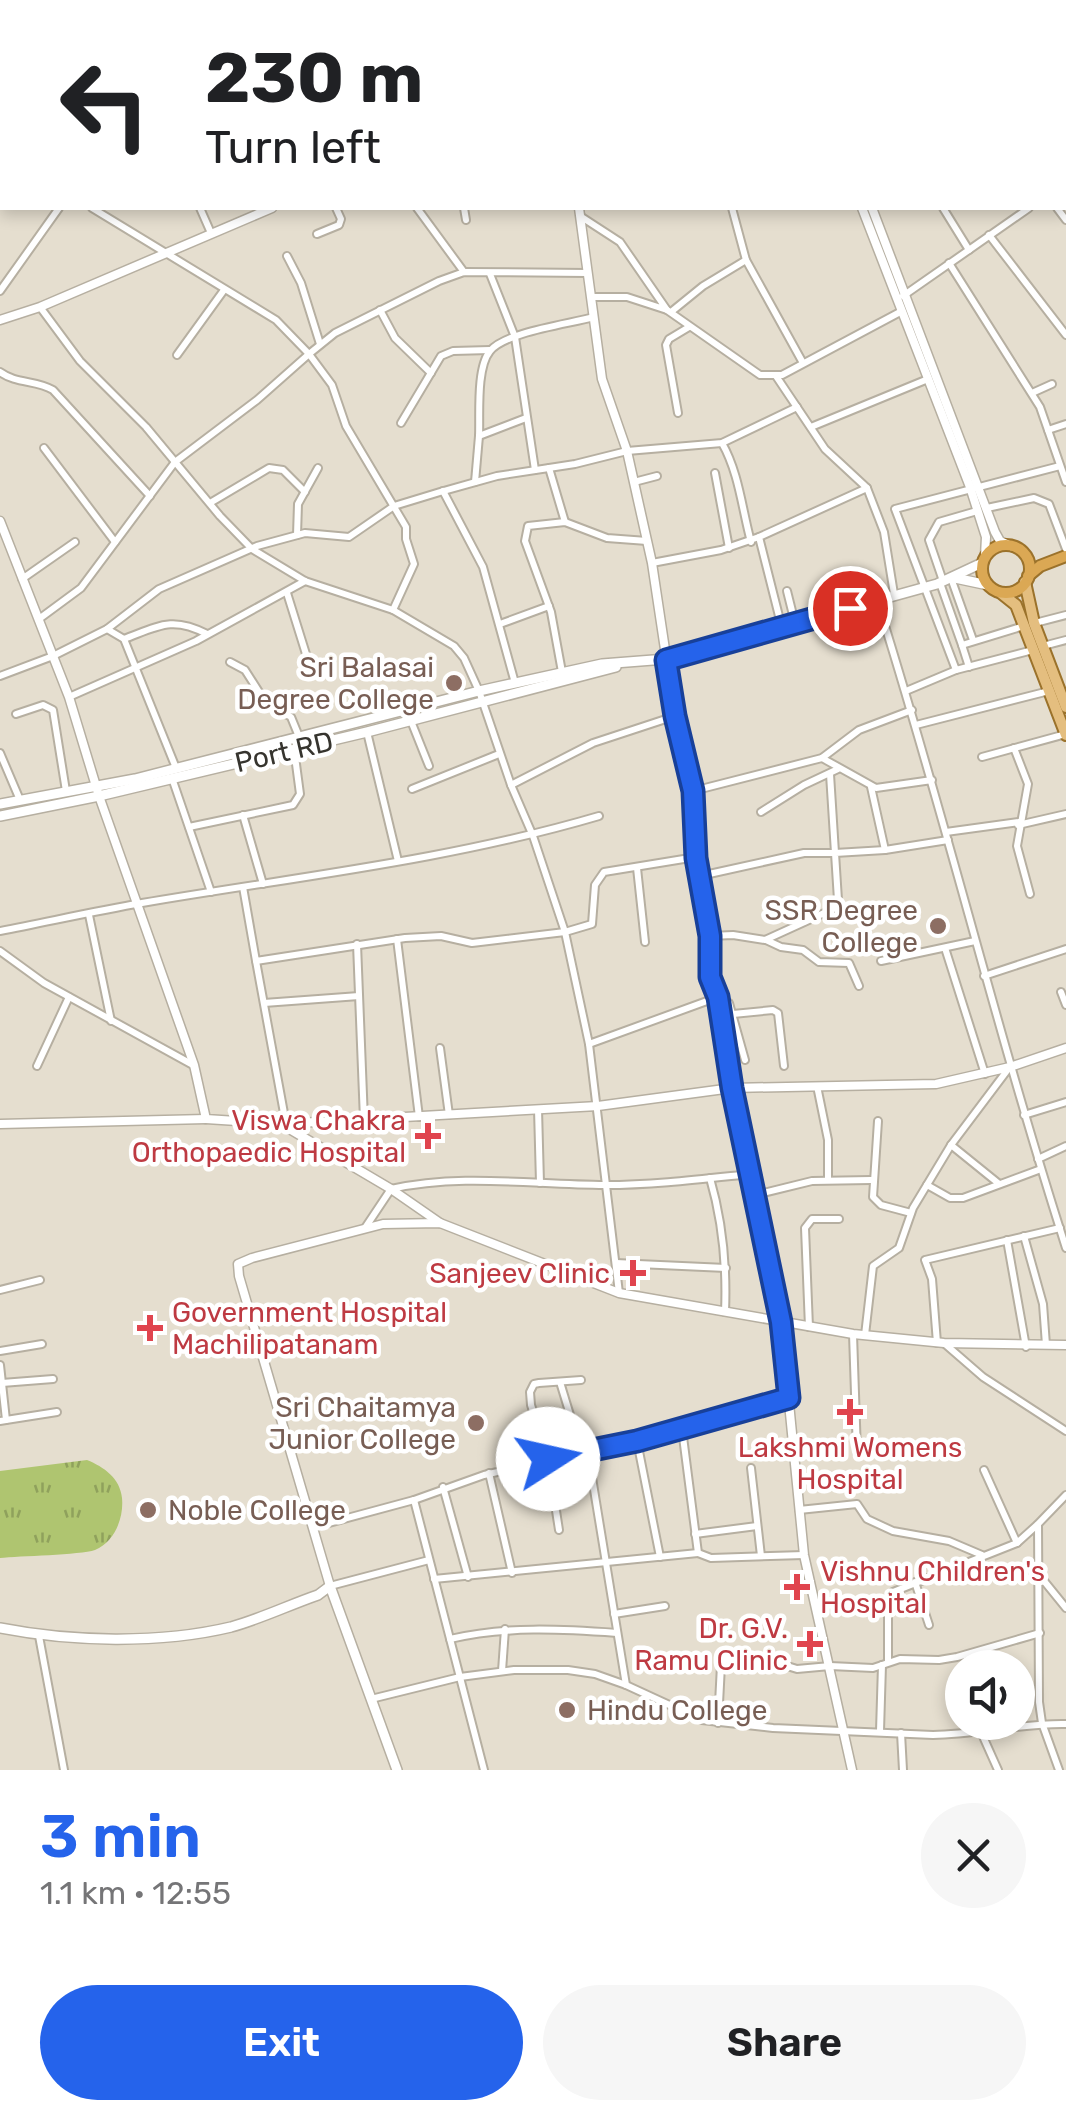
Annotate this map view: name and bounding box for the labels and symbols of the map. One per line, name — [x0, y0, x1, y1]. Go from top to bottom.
pin — [808, 566, 893, 651]
place label: Sri Balasai Degree College — [237, 651, 434, 716]
marker: Sri Balasai Degree College — [443, 672, 465, 694]
street label: Port RD — [232, 725, 336, 779]
place label: SSR Degree College — [765, 894, 918, 959]
marker: SSR Degree College — [927, 915, 949, 937]
place label: Viswa Chakra Orthopaedic Hospital — [132, 1104, 406, 1169]
marker: Viswa Chakra Orthopaedic Hospital — [415, 1123, 441, 1149]
place label: Sanjeev Clinic — [429, 1257, 610, 1290]
marker: Sanjeev Clinic — [620, 1260, 646, 1286]
place label: Government Hospital Machilipatanam — [172, 1296, 447, 1361]
marker: Government Hospital Machilipatanam — [137, 1315, 163, 1341]
place label: Sri Chaitamya Junior College — [268, 1391, 456, 1456]
marker: Lakshmi Womens Hospital — [837, 1399, 863, 1425]
position arrow — [496, 1407, 600, 1511]
marker: Sri Chaitamya Junior College — [465, 1412, 487, 1434]
place label: Lakshmi Womens Hospital — [738, 1431, 962, 1496]
place label: Noble College — [168, 1494, 346, 1527]
marker: Noble College — [137, 1499, 159, 1521]
place label: Vishnu Children's Hospital — [820, 1555, 1045, 1620]
marker: Vishnu Children's Hospital — [784, 1574, 810, 1600]
place label: Dr. G.V. Ramu Clinic — [634, 1612, 788, 1677]
marker: Dr. G.V. Ramu Clinic — [797, 1631, 823, 1657]
place label: Hindu College — [587, 1694, 768, 1727]
marker: Hindu College — [556, 1699, 578, 1721]

